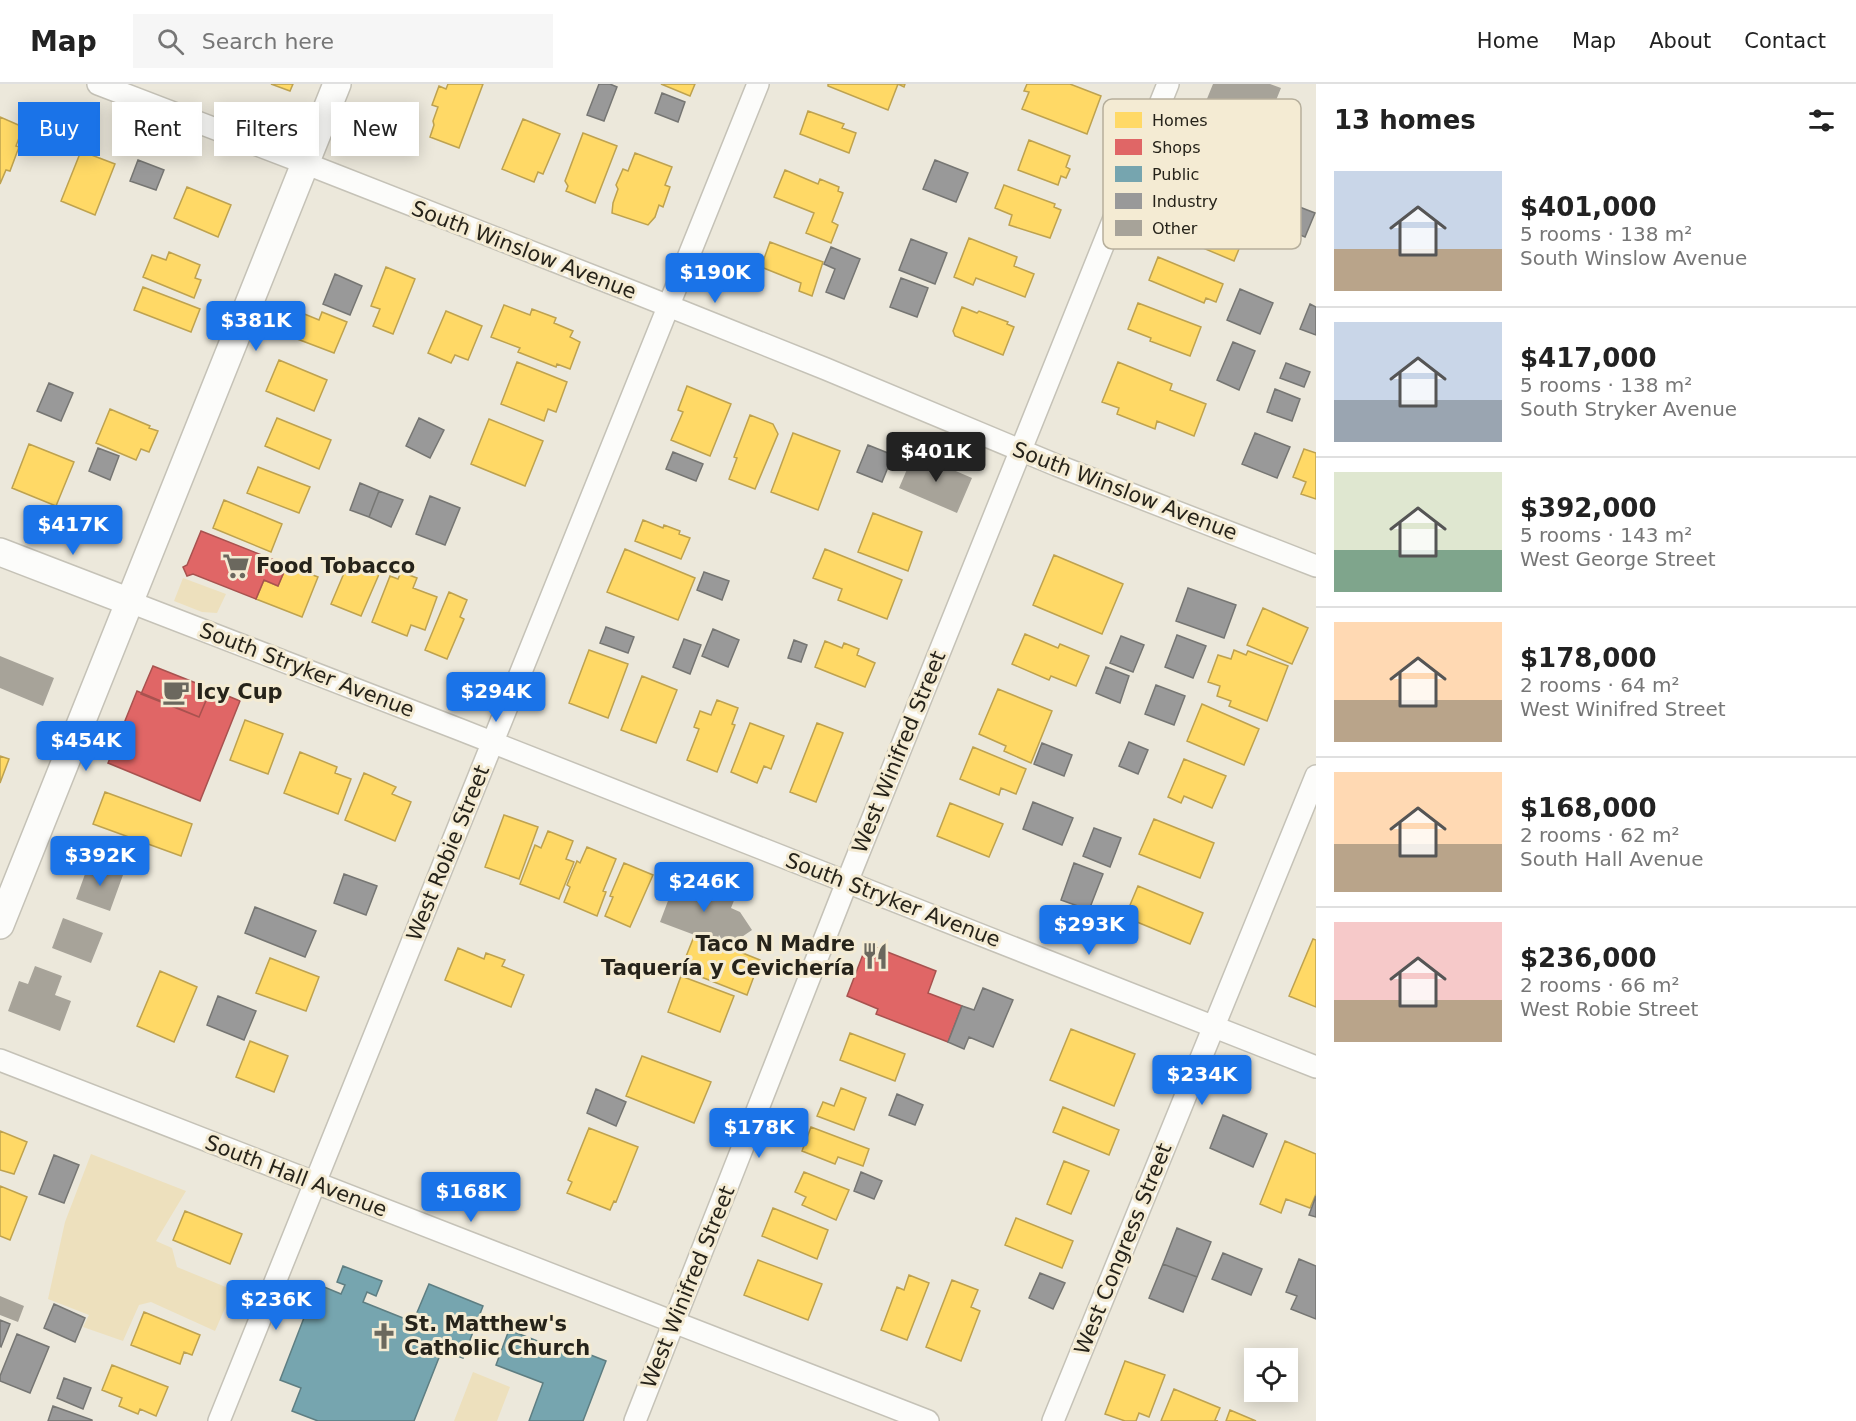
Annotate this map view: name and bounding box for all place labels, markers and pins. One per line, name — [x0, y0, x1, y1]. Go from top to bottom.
pin: $190K — [673, 253, 757, 304]
pin: $381K — [214, 301, 298, 352]
pin: $401K — [894, 432, 978, 483]
pin: $417K — [31, 505, 115, 556]
supermarket icon: Food Tobacco — [221, 551, 251, 581]
place label: Food Tobacco — [256, 554, 415, 578]
pin: $294K — [454, 672, 538, 723]
cafe icon: Icy Cup — [161, 677, 191, 707]
place label: Icy Cup — [196, 680, 283, 704]
pin: $454K — [44, 721, 128, 772]
pin: $392K — [58, 836, 142, 887]
pin: $246K — [662, 862, 746, 913]
pin: $293K — [1047, 905, 1131, 956]
place label: Taco N Madre Taquería y Cevichería — [601, 932, 855, 980]
restaurant icon: Taco N Madre Taquería y Cevichería — [860, 941, 890, 971]
pin: $234K — [1160, 1055, 1244, 1106]
pin: $178K — [717, 1108, 801, 1159]
pin: $168K — [429, 1172, 513, 1223]
pin: $236K — [234, 1280, 318, 1331]
place label: St. Matthew's Catholic Church — [404, 1312, 590, 1360]
church icon: St. Matthew's Catholic Church — [369, 1321, 399, 1351]

